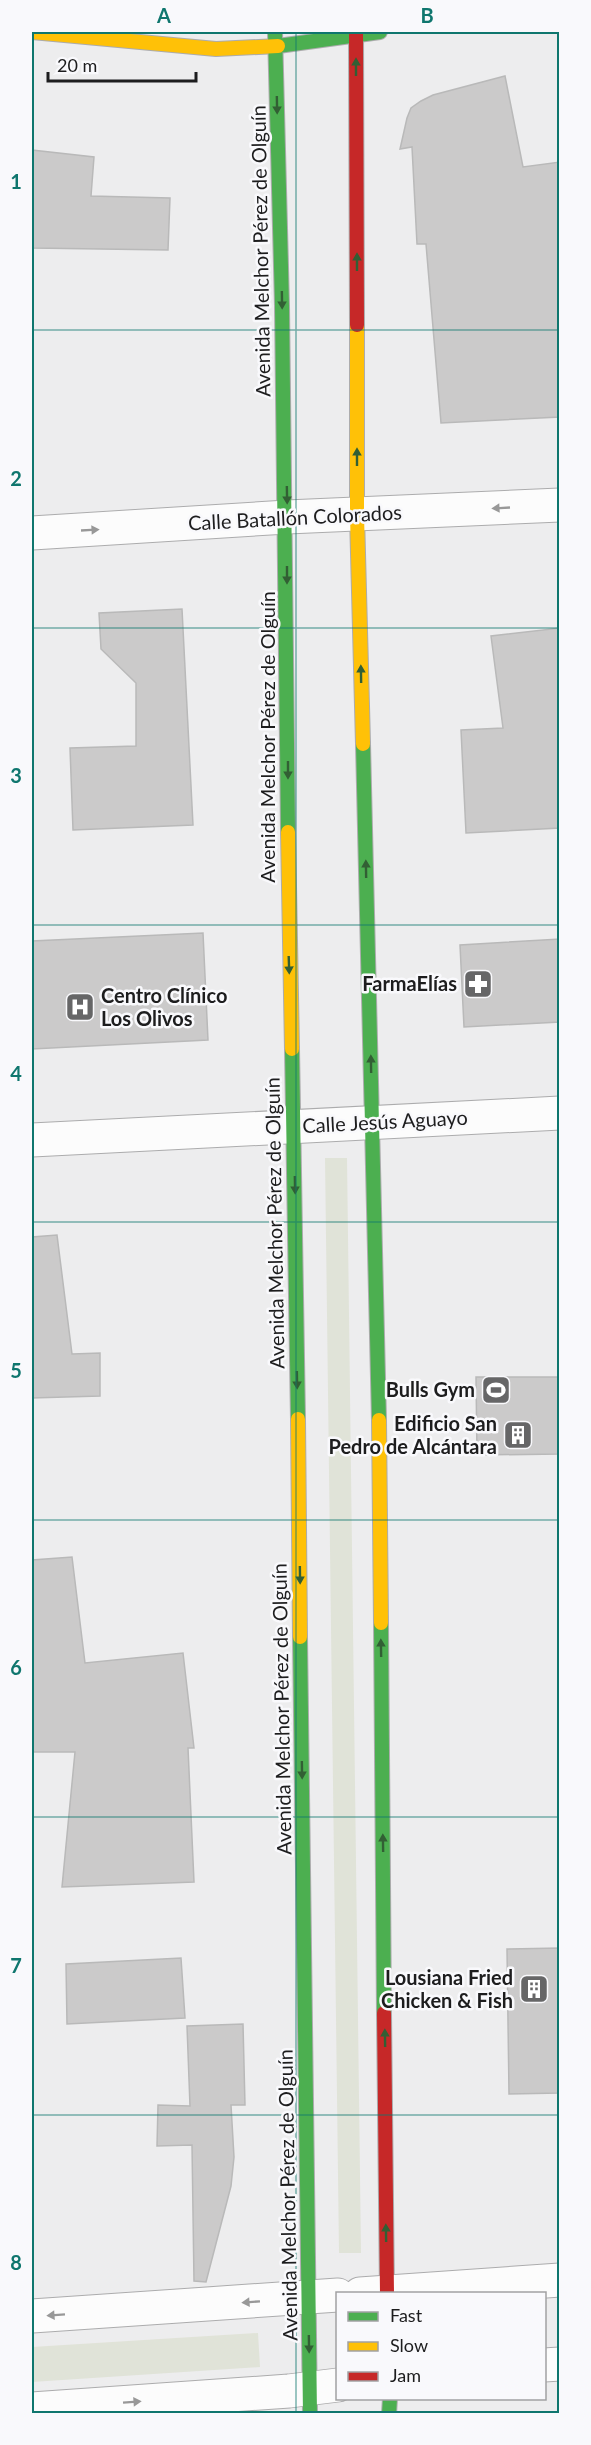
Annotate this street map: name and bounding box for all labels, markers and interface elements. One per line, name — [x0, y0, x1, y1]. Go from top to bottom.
text: A — [156, 3, 171, 27]
text: B — [420, 3, 434, 27]
scale bar — [48, 45, 196, 83]
text: 20 m — [57, 54, 97, 76]
one-way arrow — [351, 57, 361, 76]
one-way arrow — [272, 95, 282, 114]
street label: Avenida Melchor Pérez de Olguín — [245, 105, 275, 397]
text: 1 — [10, 169, 22, 193]
one-way arrow — [352, 252, 362, 271]
one-way arrow — [277, 290, 286, 309]
one-way arrow — [352, 447, 362, 466]
text: 2 — [10, 466, 22, 490]
one-way arrow — [282, 485, 291, 504]
street label: Calle Batallón Colorados — [187, 499, 402, 535]
one-way arrow — [492, 503, 511, 512]
one-way arrow — [80, 525, 99, 534]
one-way arrow — [282, 566, 292, 585]
street label: Avenida Melchor Pérez de Olguín — [255, 591, 279, 883]
one-way arrow — [356, 664, 366, 683]
one-way arrow — [283, 761, 293, 780]
text: 3 — [10, 763, 22, 787]
one-way arrow — [361, 859, 371, 878]
one-way arrow — [284, 956, 294, 975]
pharmacy icon: FarmaElías — [462, 968, 494, 1000]
place label: FarmaElías — [362, 971, 457, 995]
place label: Centro Clínico Los Olivos — [101, 983, 227, 1030]
hospital icon: Centro Clínico Los Olivos — [64, 991, 96, 1023]
one-way arrow — [366, 1054, 376, 1073]
text: 4 — [10, 1061, 22, 1085]
street label: Avenida Melchor Pérez de Olguín — [259, 1077, 289, 1369]
street label: Calle Jesús Aguayo — [302, 1105, 468, 1137]
one-way arrow — [290, 1176, 300, 1195]
text: 5 — [10, 1358, 22, 1382]
one-way arrow — [292, 1371, 302, 1390]
sports icon: Bulls Gym — [480, 1374, 512, 1406]
place label: Bulls Gym — [386, 1377, 475, 1401]
place label: Edificio San Pedro de Alcántara — [328, 1411, 497, 1458]
building icon: Edificio San Pedro de Alcántara — [502, 1419, 534, 1451]
street label: Avenida Melchor Pérez de Olguín — [266, 1563, 296, 1855]
one-way arrow — [295, 1566, 305, 1585]
one-way arrow — [376, 1638, 386, 1657]
text: 6 — [10, 1655, 22, 1679]
one-way arrow — [297, 1761, 307, 1780]
one-way arrow — [378, 1833, 388, 1852]
text: 7 — [10, 1953, 22, 1977]
place label: Lousiana Fried Chicken & Fish — [381, 1965, 513, 2012]
building icon: Lousiana Fried Chicken & Fish — [518, 1973, 550, 2005]
one-way arrow — [380, 2028, 389, 2047]
street label: Avenida Melchor Pérez de Olguín — [272, 2049, 302, 2341]
one-way arrow — [382, 2223, 391, 2242]
text: 8 — [10, 2250, 22, 2274]
legend — [336, 2292, 546, 2400]
one-way arrow — [241, 2297, 260, 2306]
text: Fast — [390, 2304, 423, 2326]
one-way arrow — [46, 2310, 65, 2319]
one-way arrow — [304, 2334, 314, 2353]
text: Slow — [390, 2334, 428, 2356]
text: Jam — [390, 2364, 421, 2386]
one-way arrow — [122, 2397, 141, 2407]

